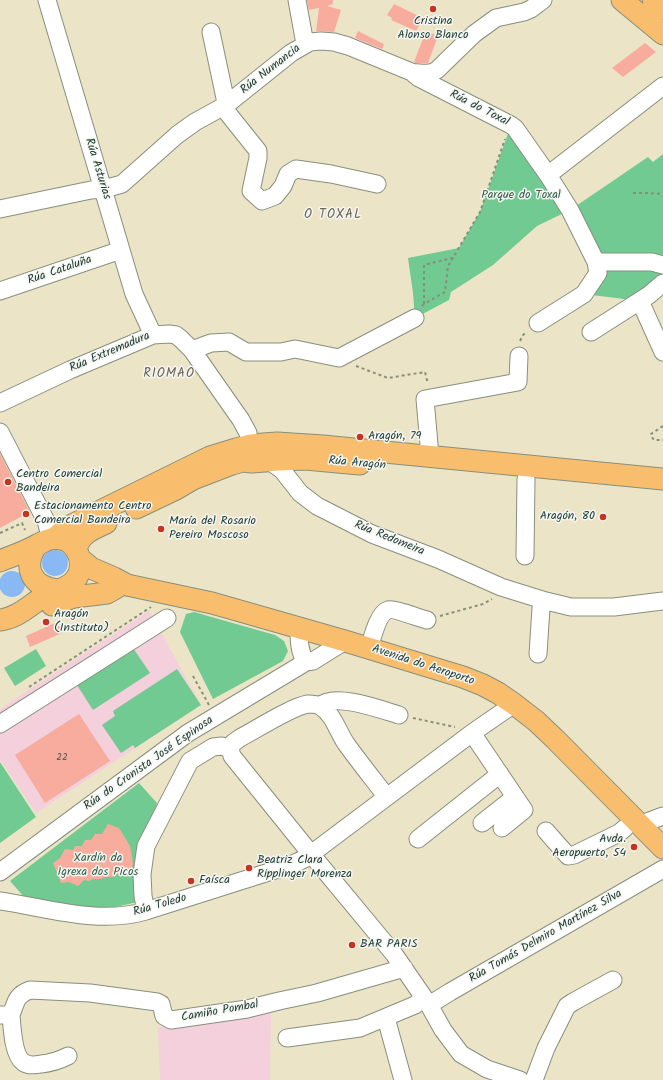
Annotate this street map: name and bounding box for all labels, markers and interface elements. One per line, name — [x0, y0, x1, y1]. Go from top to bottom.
marker: Cristina Alonso Blanco — [428, 4, 438, 14]
place label: Cristina Alonso Blanco — [398, 15, 468, 43]
street label: Rúa Numancia — [238, 42, 304, 98]
street label: Rúa do Toxal — [447, 88, 511, 130]
street label: Rúa Asturias — [81, 136, 113, 202]
park label: Parque do Toxal — [481, 189, 561, 203]
district label: O TOXAL — [304, 208, 362, 224]
street label: Rúa Cataluña — [26, 253, 94, 289]
street label: Rúa Extremadura — [68, 330, 152, 376]
district label: RIOMAO — [143, 367, 195, 383]
place label: Aragón, 79 — [368, 430, 421, 444]
marker: Aragón, 79 — [355, 432, 365, 442]
street label: Rúa Aragón — [328, 454, 386, 474]
place label: Centro Comercial Bandeira — [16, 468, 102, 496]
marker: Centro Comercial Bandeira — [3, 477, 13, 487]
place label: Estacionamento Centro Comercial Bandeira — [34, 500, 151, 528]
marker: Estacionamento Centro Comercial Bandeira — [21, 509, 31, 519]
place label: Aragón, 80 — [540, 510, 595, 524]
marker: Aragón, 80 — [598, 512, 608, 522]
place label: María del Rosario Pereiro Moscoso — [169, 515, 256, 543]
street label: Rúa Redomeira — [352, 518, 426, 560]
marker: María del Rosario Pereiro Moscoso — [156, 524, 166, 534]
place label: Aragón (Instituto) — [54, 608, 109, 636]
marker: Aragón (Instituto) — [41, 617, 51, 627]
street label: Avenida do Aeroporto — [370, 643, 476, 689]
street label: Rúa do Cronista José Espinosa — [81, 714, 217, 814]
house number: 22 — [56, 752, 68, 764]
place label: Avda. Aeropuerto, 54 — [552, 833, 626, 861]
marker: Avda. Aeropuerto, 54 — [629, 842, 639, 852]
park label: Xardín da Igrexa dos Picos — [58, 852, 138, 880]
place label: Beatriz Clara Ripplinger Morenza — [257, 854, 352, 882]
marker: Beatriz Clara Ripplinger Morenza — [244, 863, 254, 873]
place label: Faísca — [199, 874, 230, 888]
marker: Faísca — [186, 876, 196, 886]
street label: Rúa Tomás Delmiro Martínez Silva — [467, 887, 625, 987]
street label: Rúa Toledo — [132, 892, 188, 920]
place label: BAR PARIS — [360, 938, 418, 952]
marker: BAR PARIS — [347, 940, 357, 950]
street label: Camiño Pombal — [180, 998, 260, 1026]

